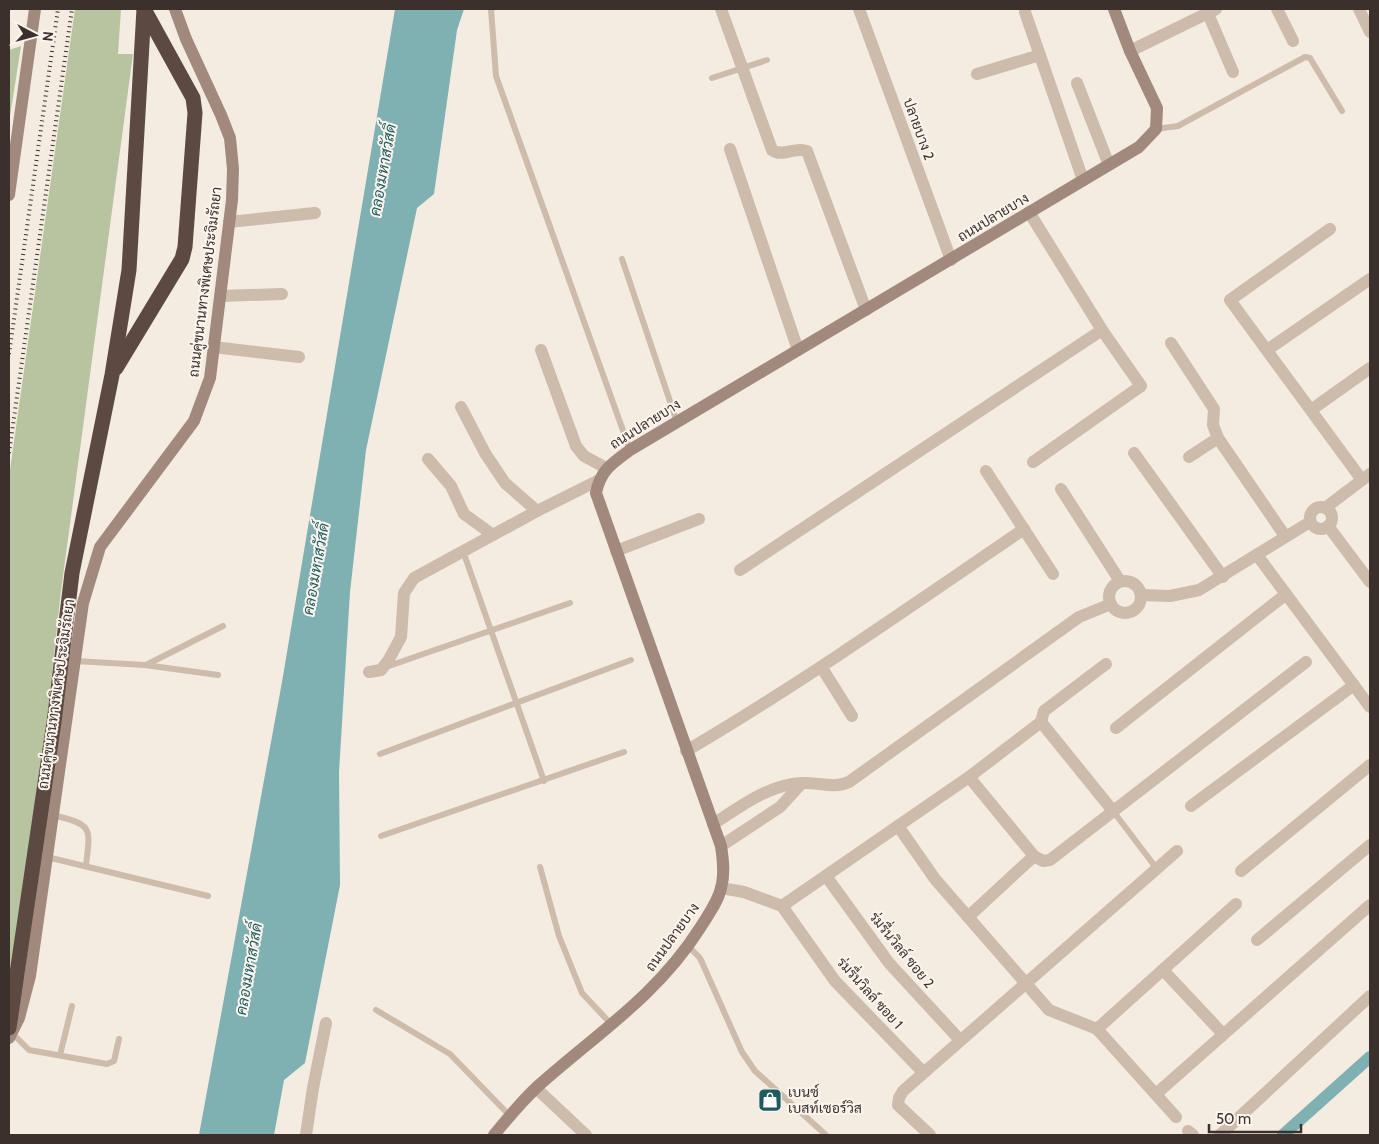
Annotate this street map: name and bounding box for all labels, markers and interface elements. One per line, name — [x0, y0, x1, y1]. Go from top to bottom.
north arrow — [10, 10, 60, 60]
text: N — [38, 30, 57, 42]
street label: ปลายบาง 2 — [899, 95, 939, 163]
water label: คลองมหาสวัสดิ์ — [360, 119, 400, 218]
street label: ถนนคู่ขนานทางพิเศษประจิมรัถยา — [184, 186, 227, 378]
street label: ถนนปลายบาง — [954, 189, 1032, 245]
street label: ถนนปลายบาง — [606, 395, 684, 453]
water label: คลองมหาสวัสดิ์ — [293, 518, 333, 617]
street label: ถนนคู่ขนานทางพิเศษประจิมรัถยา — [34, 598, 79, 790]
street label: ถนนปลายบาง — [641, 899, 703, 975]
street label: ร่มรื่นวิลล์ ซอย 2 — [866, 906, 941, 992]
water label: คลองมหาสวัสดิ์ — [226, 918, 266, 1017]
street label: ร่มรื่นวิลล์ ซอย 1 — [833, 951, 909, 1033]
place label: เบนซ์ เบสท์เซอร์วิส — [788, 1083, 862, 1117]
shop icon: เบนซ์ เบสท์เซอร์วิส — [757, 1087, 783, 1113]
scale bar — [1209, 1102, 1302, 1134]
text: 50 m — [1216, 1110, 1251, 1128]

